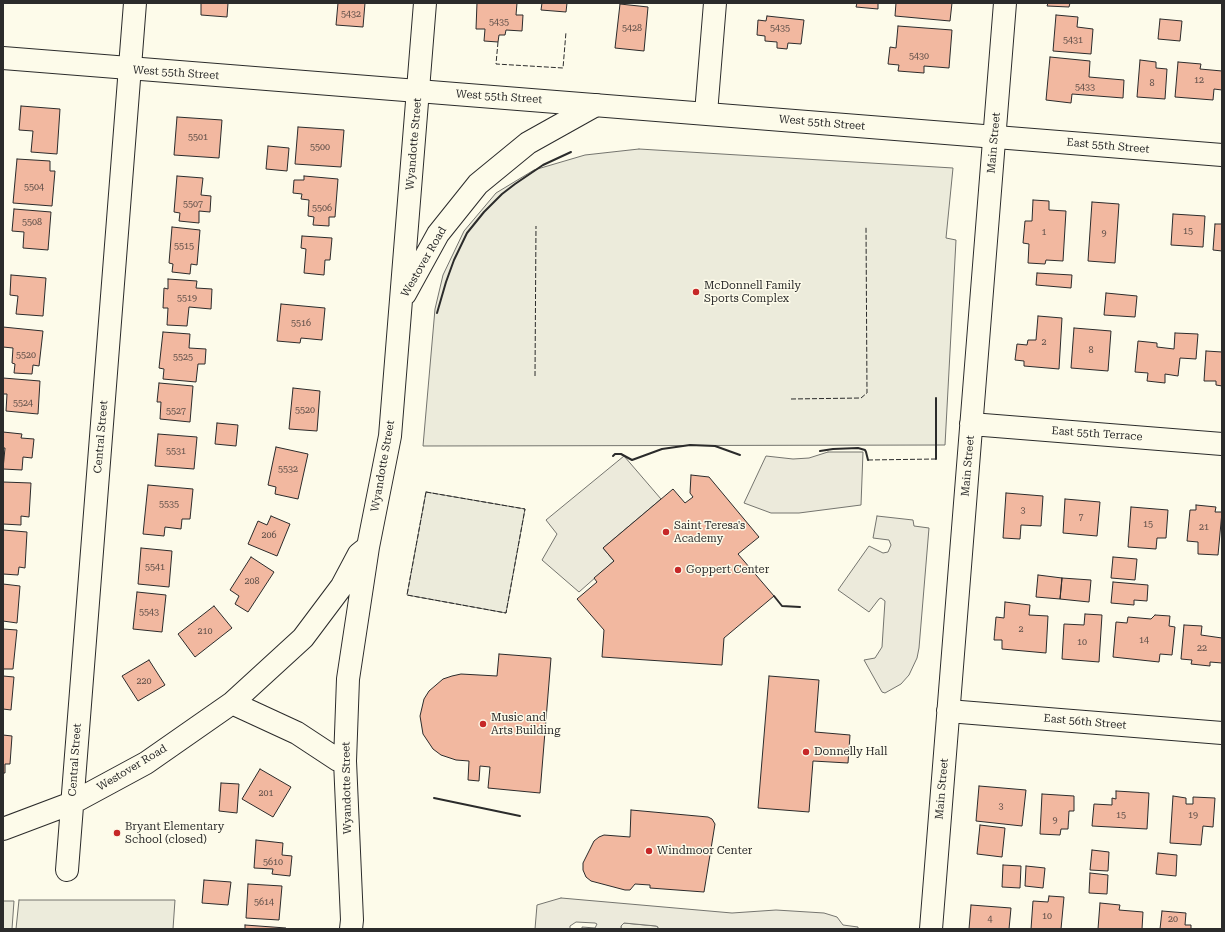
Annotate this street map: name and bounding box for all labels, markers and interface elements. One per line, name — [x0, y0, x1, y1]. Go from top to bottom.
house number: 5432 — [341, 9, 361, 19]
house number: 5435 — [489, 17, 509, 27]
house number: 5428 — [622, 23, 642, 33]
house number: 5435 — [770, 23, 790, 33]
house number: 5431 — [1063, 35, 1083, 45]
house number: 5430 — [909, 51, 929, 61]
street label: West 55th Street — [132, 63, 220, 83]
house number: 12 — [1194, 75, 1204, 85]
house number: 8 — [1149, 78, 1155, 88]
house number: 5433 — [1075, 82, 1095, 92]
street label: West 55th Street — [455, 87, 543, 107]
street label: Wyandotte Street — [403, 97, 425, 191]
street label: Main Street — [985, 112, 1003, 174]
street label: West 55th Street — [778, 113, 866, 133]
house number: 5501 — [188, 132, 208, 142]
street label: East 55th Street — [1066, 136, 1150, 156]
house number: 5500 — [310, 142, 330, 152]
house number: 5504 — [24, 182, 44, 192]
house number: 5507 — [183, 199, 203, 209]
house number: 5506 — [312, 203, 332, 213]
house number: 5508 — [22, 217, 42, 227]
street label: Westover Road — [399, 224, 449, 300]
house number: 15 — [1183, 226, 1193, 236]
house number: 1 — [1041, 227, 1047, 237]
house number: 9 — [1101, 228, 1107, 238]
house number: 5515 — [174, 241, 194, 251]
place label: McDonnell Family Sports Complex — [704, 279, 801, 305]
marker: McDonnell Family Sports Complex — [691, 287, 701, 297]
house number: 5519 — [177, 293, 197, 303]
house number: 5516 — [291, 318, 311, 328]
house number: 2 — [1041, 337, 1047, 347]
house number: 8 — [1088, 345, 1094, 355]
house number: 5520 — [16, 350, 36, 360]
house number: 5525 — [173, 352, 193, 362]
house number: 5524 — [13, 398, 33, 408]
street label: Central Street — [91, 400, 111, 474]
house number: 5520 — [295, 405, 315, 415]
house number: 5527 — [166, 406, 186, 416]
street label: Wyandotte Street — [368, 419, 398, 513]
street label: East 55th Terrace — [1051, 424, 1143, 444]
street label: Main Street — [959, 435, 977, 497]
house number: 5531 — [166, 446, 186, 456]
house number: 5532 — [278, 464, 298, 474]
house number: 5535 — [159, 499, 179, 509]
house number: 3 — [1020, 505, 1026, 515]
house number: 7 — [1078, 512, 1084, 522]
place label: Saint Teresa's Academy — [674, 519, 745, 545]
house number: 15 — [1143, 519, 1153, 529]
house number: 21 — [1199, 522, 1209, 532]
marker: Saint Teresa's Academy — [661, 527, 671, 537]
house number: 206 — [261, 530, 277, 540]
house number: 5541 — [145, 562, 165, 572]
place label: Goppert Center — [686, 563, 769, 577]
marker: Goppert Center — [673, 565, 683, 575]
house number: 208 — [244, 576, 260, 586]
house number: 5543 — [139, 607, 159, 617]
house number: 2 — [1018, 624, 1024, 634]
house number: 210 — [197, 626, 213, 636]
house number: 14 — [1139, 635, 1149, 645]
house number: 10 — [1077, 637, 1087, 647]
house number: 22 — [1197, 643, 1207, 653]
house number: 220 — [136, 676, 152, 686]
place label: Music and Arts Building — [491, 711, 560, 737]
street label: East 56th Street — [1043, 712, 1127, 732]
marker: Music and Arts Building — [478, 719, 488, 729]
street label: Central Street — [66, 723, 84, 797]
street label: Westover Road — [95, 742, 169, 794]
street label: Wyandotte Street — [340, 742, 354, 834]
place label: Donnelly Hall — [814, 745, 887, 759]
marker: Donnelly Hall — [801, 747, 811, 757]
street label: Main Street — [933, 758, 951, 820]
house number: 201 — [258, 788, 274, 798]
house number: 3 — [998, 801, 1004, 811]
house number: 15 — [1116, 810, 1126, 820]
house number: 19 — [1188, 810, 1198, 820]
house number: 9 — [1052, 815, 1058, 825]
place label: Bryant Elementary School (closed) — [125, 820, 224, 846]
marker: Bryant Elementary School (closed) — [112, 828, 122, 838]
place label: Windmoor Center — [657, 844, 752, 858]
marker: Windmoor Center — [644, 846, 654, 856]
house number: 5610 — [263, 857, 283, 867]
house number: 5614 — [254, 897, 274, 907]
house number: 10 — [1042, 911, 1052, 921]
house number: 4 — [987, 914, 993, 924]
house number: 20 — [1168, 914, 1178, 924]

